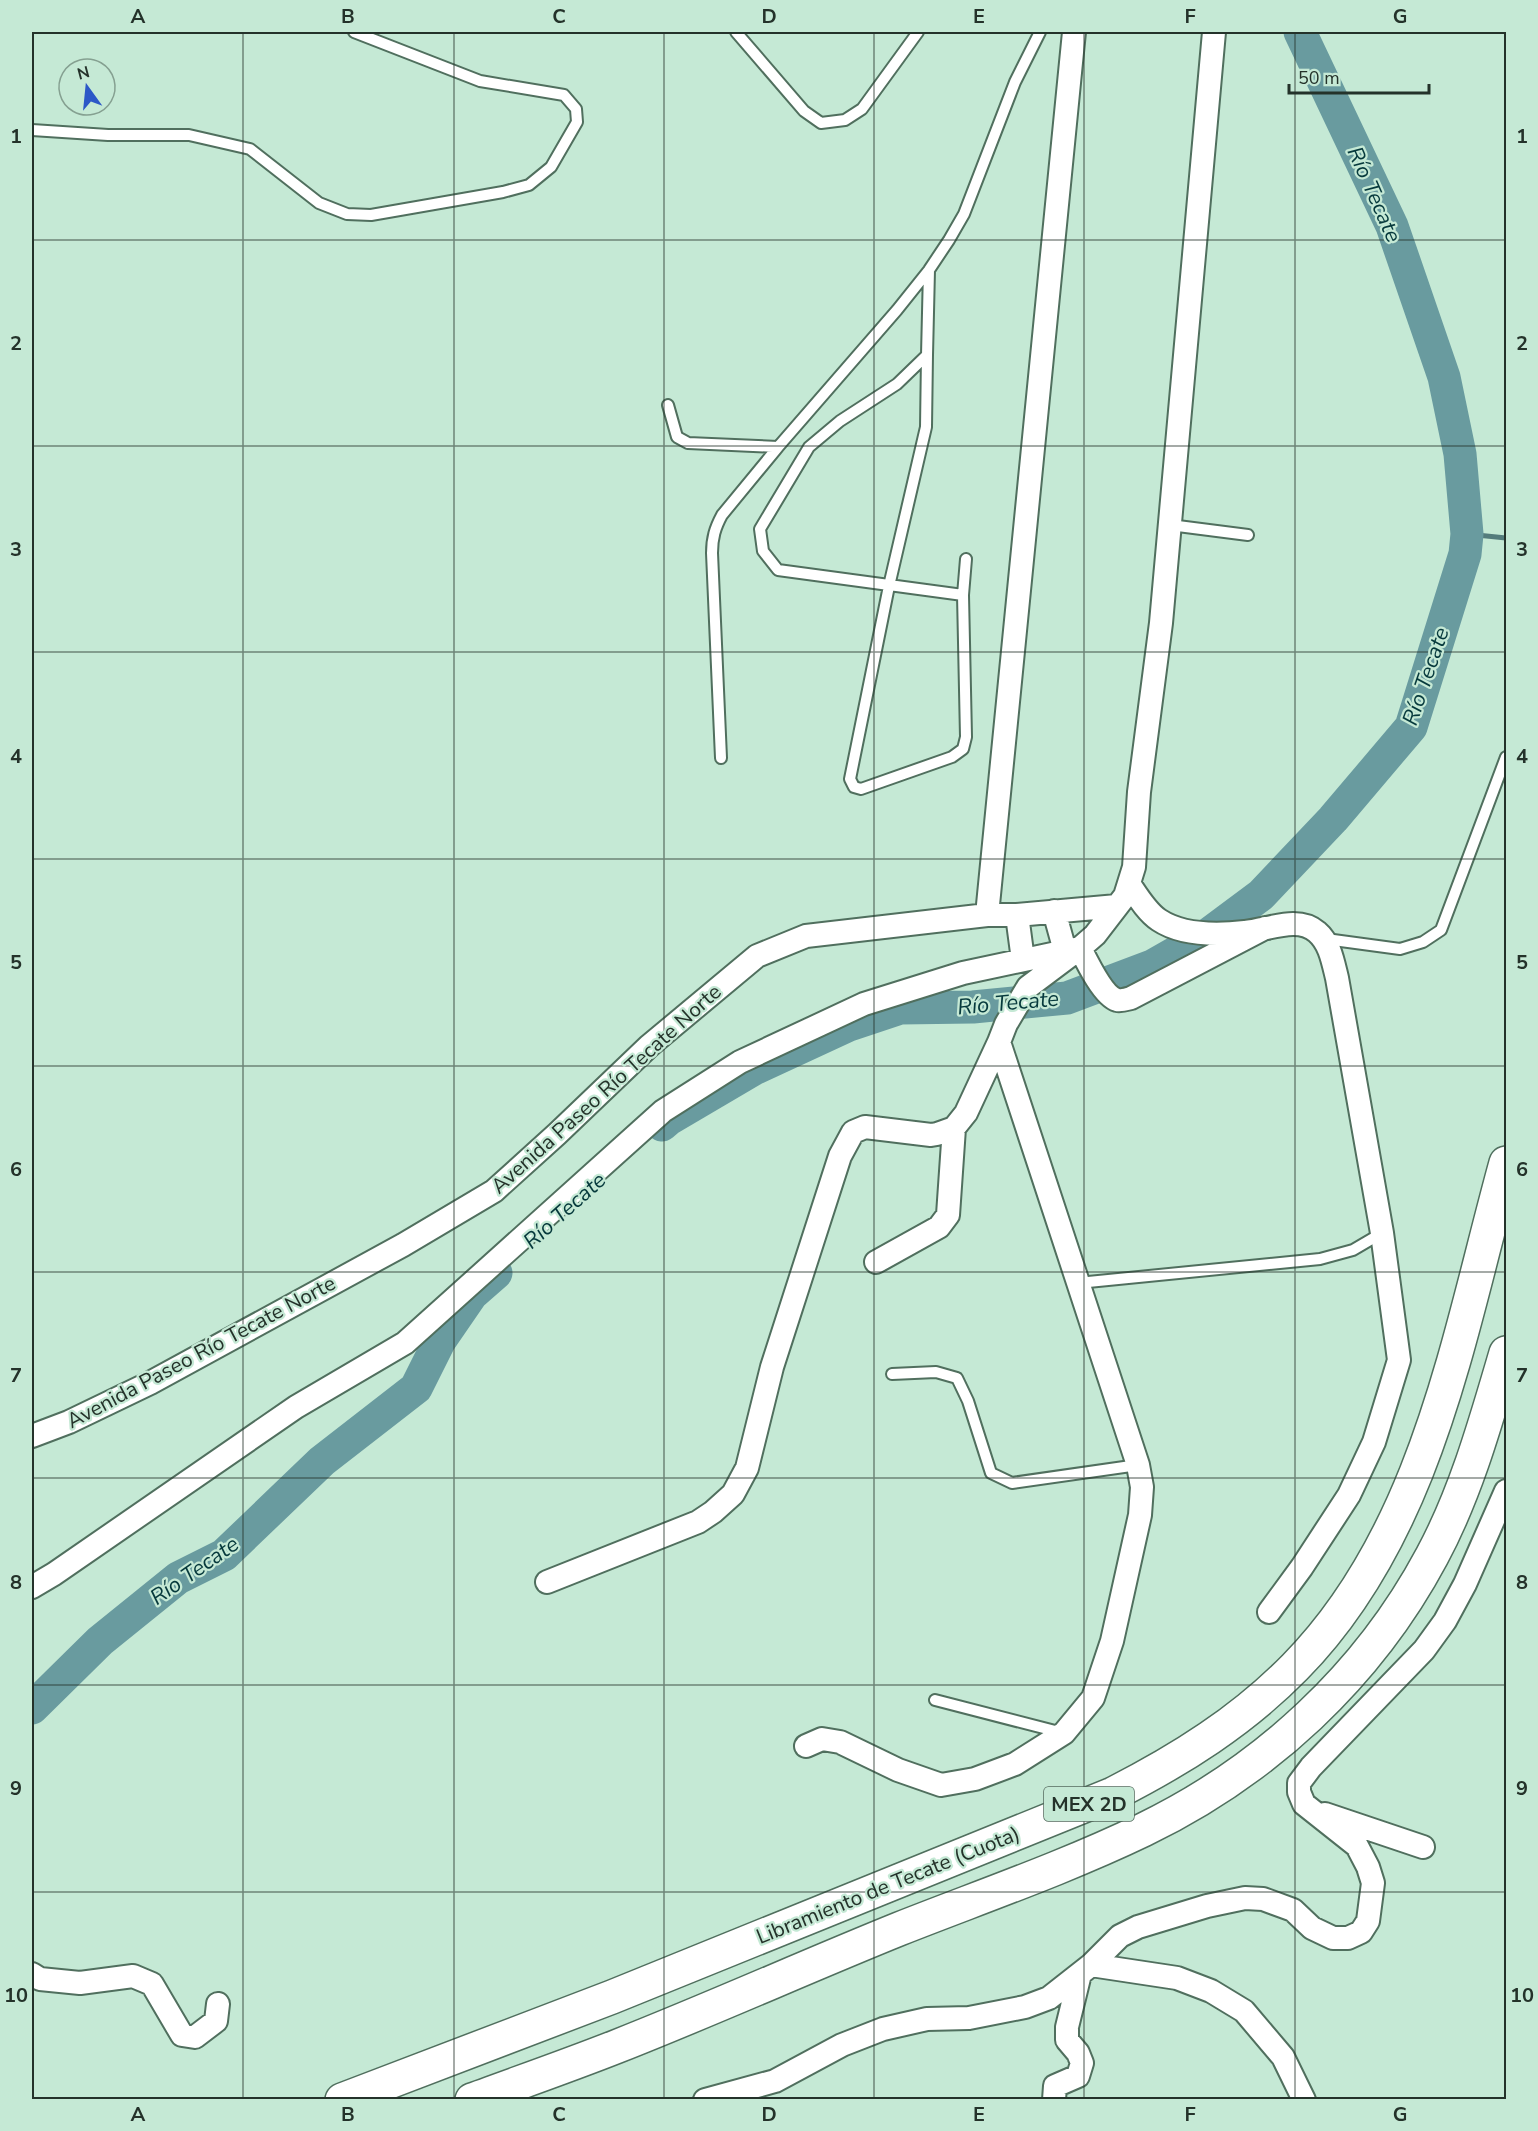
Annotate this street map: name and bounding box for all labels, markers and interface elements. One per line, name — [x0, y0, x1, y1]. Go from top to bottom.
text: A — [131, 3, 146, 30]
text: B — [341, 3, 355, 30]
text: C — [552, 3, 566, 30]
text: D — [761, 3, 777, 30]
text: E — [973, 3, 985, 30]
text: F — [1184, 3, 1196, 30]
text: G — [1393, 3, 1407, 30]
north arrow — [57, 57, 117, 117]
scale bar — [1289, 57, 1428, 95]
text: N — [75, 61, 92, 86]
text: 50 m — [1298, 66, 1340, 90]
text: 1 — [10, 123, 22, 150]
text: 1 — [1516, 123, 1528, 150]
water label: Río Tecate — [1340, 142, 1409, 247]
text: 2 — [10, 330, 22, 357]
text: 2 — [1516, 330, 1528, 357]
text: 3 — [10, 536, 22, 563]
text: 3 — [1516, 536, 1528, 563]
water label: Río Tecate — [1395, 623, 1457, 729]
text: 4 — [10, 743, 22, 770]
text: 4 — [1516, 743, 1528, 770]
text: 5 — [10, 949, 22, 976]
text: 5 — [1516, 949, 1528, 976]
street label: Avenida Paseo Río Tecate Norte — [485, 978, 727, 1200]
water label: Río Tecate — [956, 984, 1061, 1022]
text: 6 — [10, 1156, 22, 1183]
text: 6 — [1516, 1156, 1528, 1183]
water label: Río Tecate — [517, 1165, 613, 1256]
street label: Avenida Paseo Río Tecate Norte — [62, 1269, 340, 1435]
text: 7 — [10, 1362, 22, 1389]
text: 7 — [1516, 1362, 1528, 1389]
water label: Río Tecate — [144, 1529, 245, 1612]
text: 8 — [10, 1569, 22, 1596]
text: 8 — [1516, 1569, 1528, 1596]
text: 9 — [10, 1775, 22, 1802]
text: 9 — [1516, 1775, 1528, 1802]
road number: MEX 2D — [1044, 1787, 1134, 1821]
street label: Libramiento de Tecate (Cuota) — [752, 1819, 1024, 1951]
text: 10 — [4, 1982, 28, 2009]
text: 10 — [1510, 1982, 1534, 2009]
text: A — [131, 2101, 146, 2128]
text: B — [341, 2101, 355, 2128]
text: C — [552, 2101, 566, 2128]
text: D — [761, 2101, 777, 2128]
text: E — [973, 2101, 985, 2128]
text: F — [1184, 2101, 1196, 2128]
text: G — [1393, 2101, 1407, 2128]

